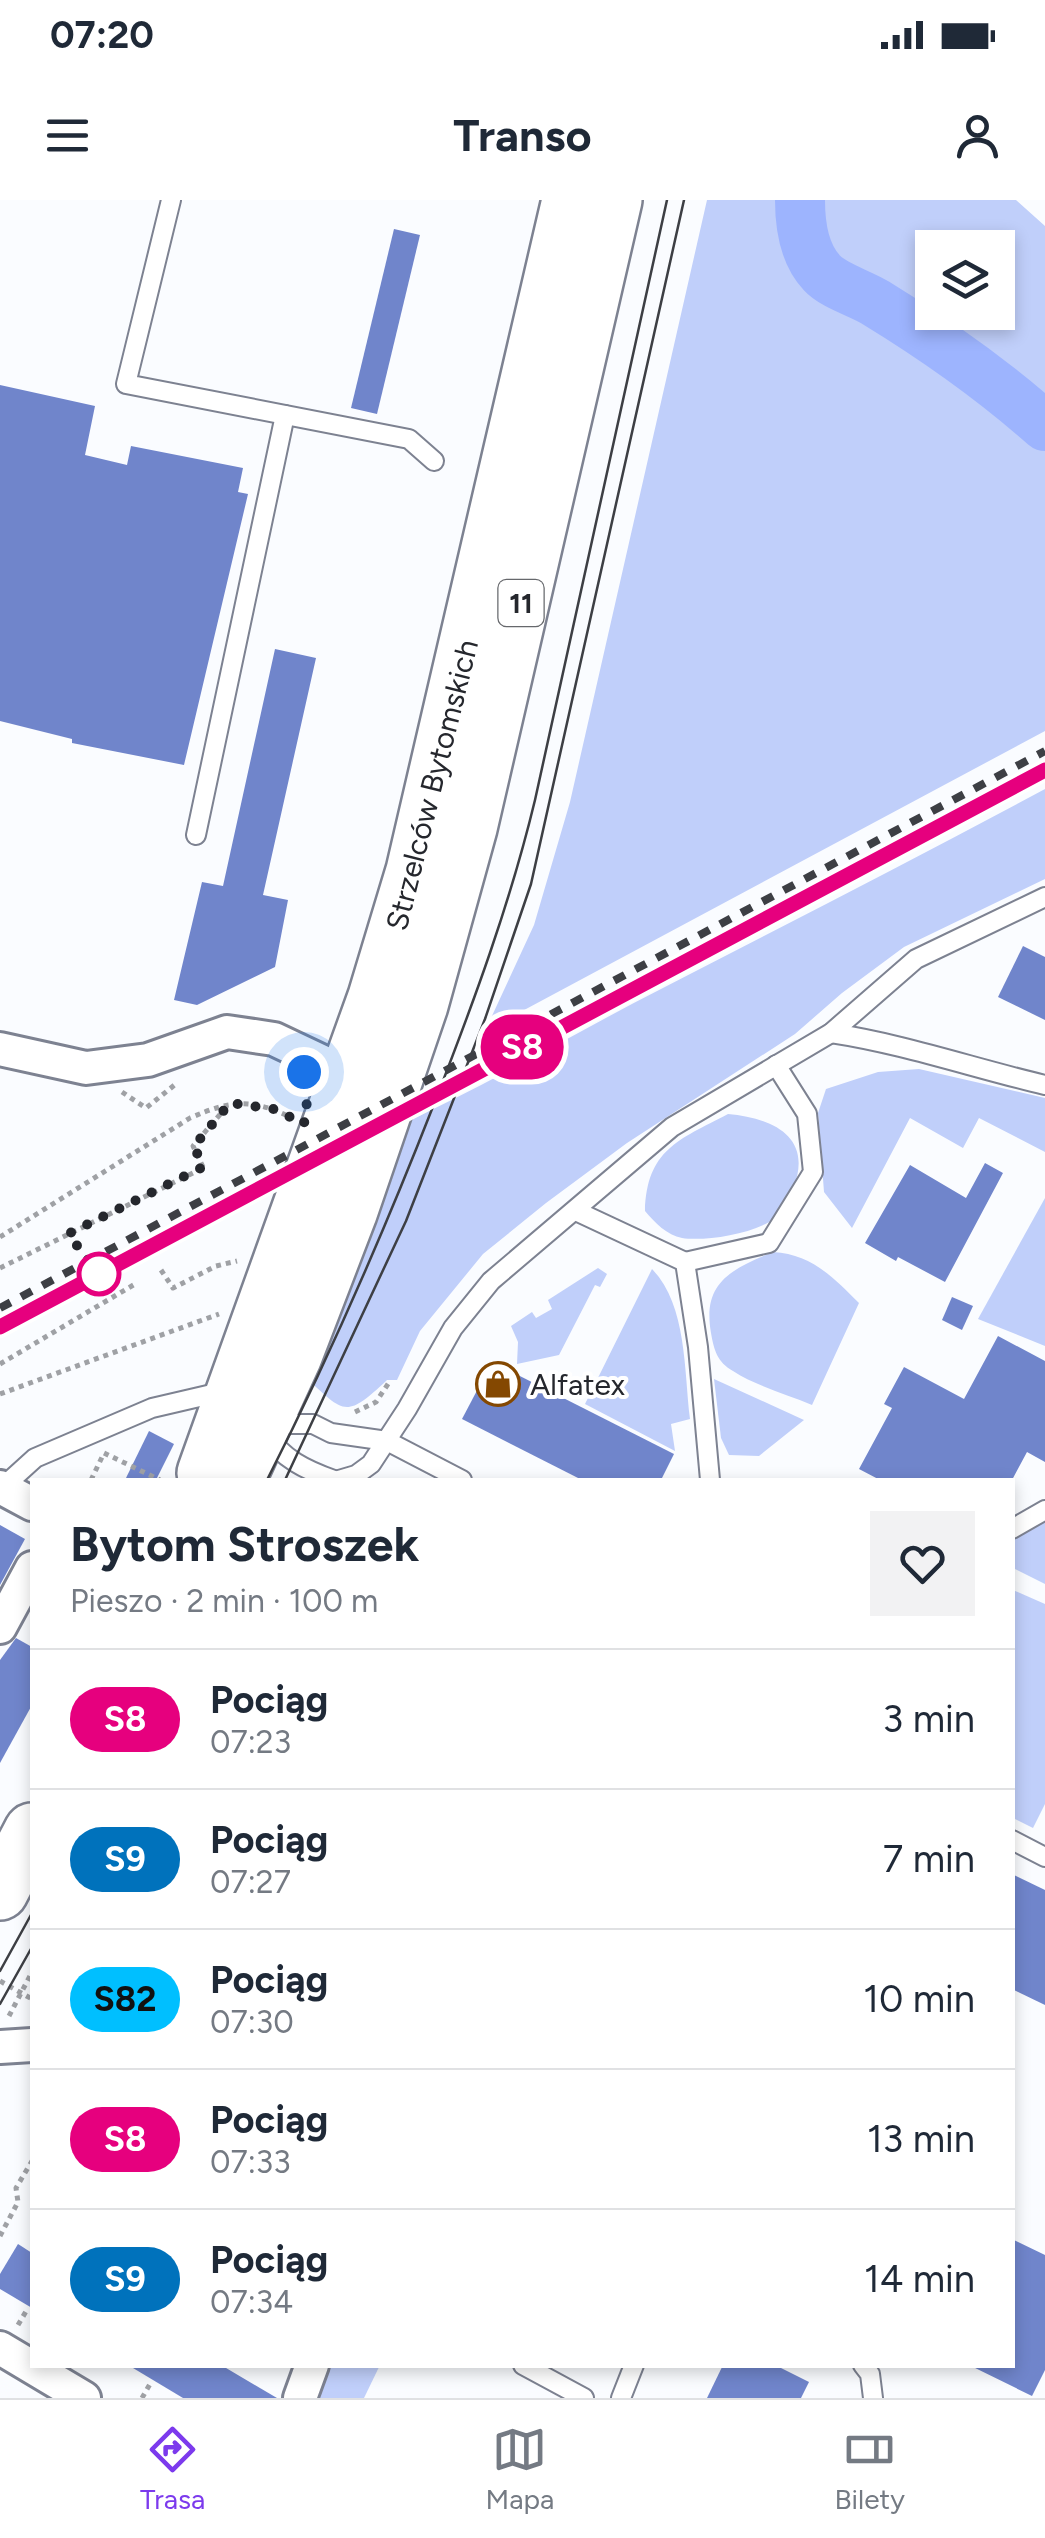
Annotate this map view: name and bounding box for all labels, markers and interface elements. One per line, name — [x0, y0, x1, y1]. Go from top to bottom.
text: 07:20 — [50, 12, 154, 58]
icon: menu — [40, 108, 95, 163]
text: Transo — [453, 108, 592, 162]
icon: person — [950, 108, 1005, 163]
map controls — [915, 230, 1015, 330]
button: layers — [915, 230, 1015, 330]
road number: 11 — [498, 580, 544, 626]
street label: Strzelców Bytomskich — [378, 636, 486, 934]
line badge: S8 — [477, 1014, 567, 1080]
text: S8 — [501, 1026, 543, 1068]
your location — [279, 1047, 329, 1097]
unlabelled marker — [78, 1253, 120, 1295]
shop icon: Alfatex — [475, 1361, 521, 1407]
place label: Alfatex — [530, 1366, 625, 1403]
button: heart — [870, 1511, 975, 1616]
text: Bytom Stroszek — [70, 1515, 419, 1573]
text: Pieszo · 2 min · 100 m — [70, 1582, 378, 1620]
text: Pociąg — [210, 1677, 328, 1723]
text: 3 min — [883, 1696, 975, 1742]
text: S8 — [104, 1698, 146, 1740]
text: 07:23 — [210, 1723, 291, 1761]
text: Pociąg — [210, 1817, 328, 1863]
text: 7 min — [883, 1836, 975, 1882]
text: S9 — [104, 1838, 146, 1880]
text: 07:27 — [210, 1863, 291, 1901]
text: Pociąg — [210, 1957, 328, 2003]
text: 10 min — [863, 1976, 975, 2022]
text: S82 — [94, 1978, 156, 2020]
text: 07:30 — [210, 2003, 294, 2041]
text: Pociąg — [210, 2097, 328, 2143]
text: 13 min — [867, 2116, 975, 2162]
text: S8 — [104, 2118, 146, 2160]
text: 07:33 — [210, 2143, 291, 2181]
text: Pociąg — [210, 2237, 328, 2283]
text: 14 min — [864, 2256, 975, 2302]
text: S9 — [104, 2258, 146, 2300]
text: 07:34 — [210, 2283, 293, 2321]
tab: Trasa — [140, 2422, 205, 2516]
tab: Mapa — [486, 2422, 554, 2516]
tab: Bilety — [835, 2422, 905, 2516]

